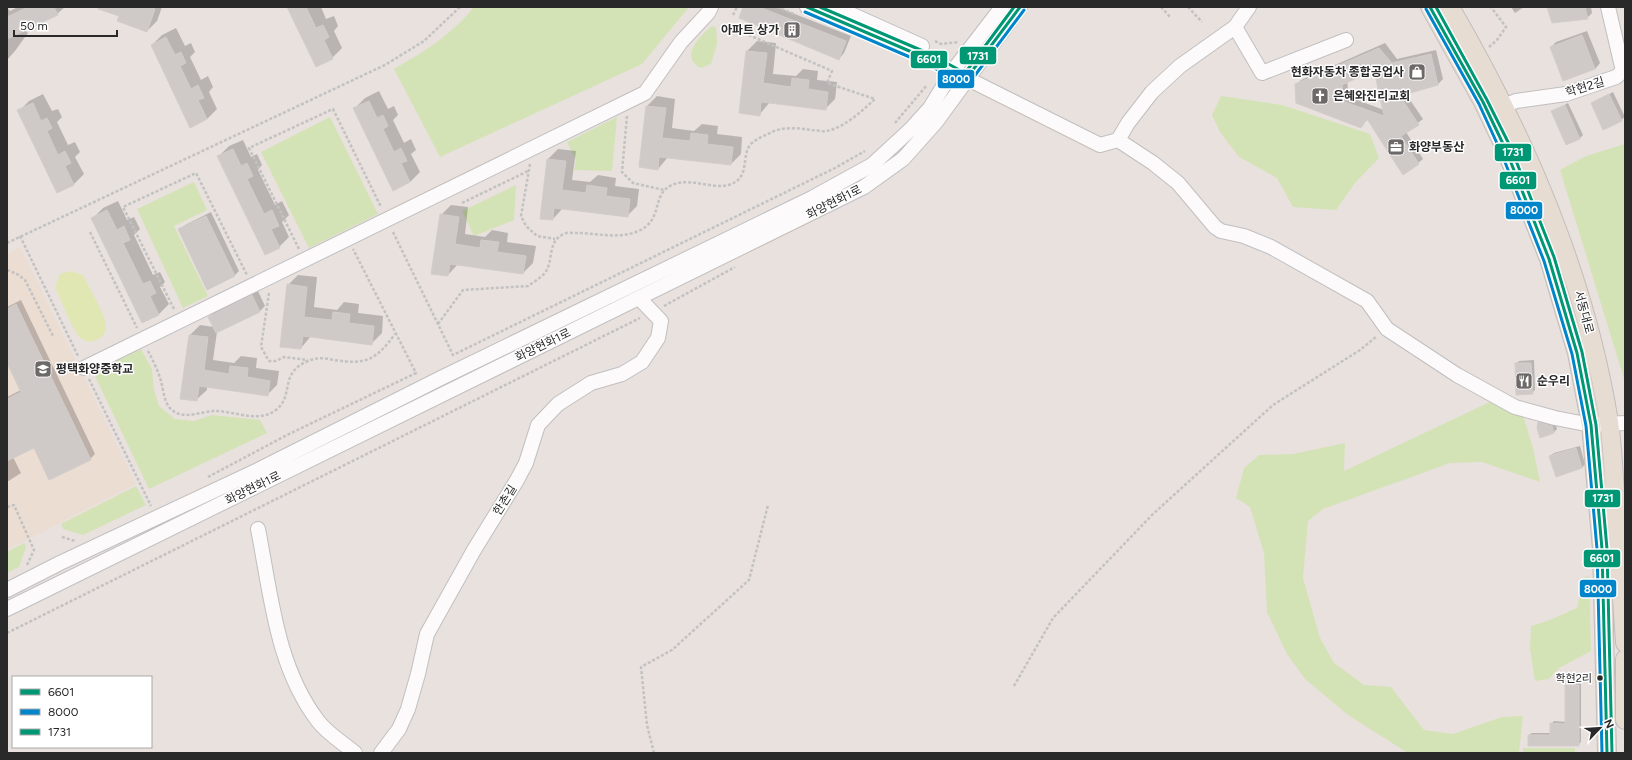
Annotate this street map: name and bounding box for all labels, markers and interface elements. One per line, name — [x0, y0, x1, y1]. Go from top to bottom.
scale bar — [14, 12, 117, 38]
text: 50 m — [20, 19, 48, 33]
building icon: 아파트 상가 — [782, 20, 802, 40]
place label: 아파트 상가 — [721, 23, 779, 37]
line badge: 1731 — [959, 46, 997, 65]
line badge: 6601 — [910, 50, 948, 69]
text: 1731 — [967, 50, 989, 63]
text: 6601 — [917, 53, 941, 66]
shop icon: 현화자동차 종합공업사 — [1407, 62, 1427, 82]
place label: 현화자동차 종합공업사 — [1291, 65, 1404, 79]
line badge: 8000 — [937, 69, 975, 89]
text: 8000 — [942, 73, 970, 86]
street label: 학현2길 — [1564, 74, 1606, 100]
church icon: 은혜와진리교회 — [1310, 86, 1330, 106]
place label: 은혜와진리교회 — [1333, 89, 1410, 103]
office icon: 화양부동산 — [1386, 137, 1406, 157]
place label: 화양부동산 — [1409, 140, 1464, 154]
line badge: 1731 — [1494, 143, 1532, 162]
text: 1731 — [1502, 146, 1524, 159]
line badge: 6601 — [1499, 171, 1537, 190]
text: 6601 — [1506, 174, 1530, 187]
street label: 화양현화1로 — [804, 182, 864, 222]
line badge: 8000 — [1505, 201, 1543, 220]
text: 8000 — [1510, 204, 1538, 217]
street label: 서동대로 — [1572, 289, 1596, 335]
street label: 화양현화1로 — [513, 326, 573, 364]
school or university icon: 평택화양중학교 — [33, 359, 53, 379]
place label: 평택화양중학교 — [56, 362, 133, 376]
restaurant icon: 순우리 — [1514, 371, 1534, 391]
place label: 순우리 — [1537, 374, 1570, 388]
street label: 화양현화1로 — [223, 469, 283, 507]
street label: 한촌길 — [490, 482, 520, 518]
line badge: 1731 — [1584, 489, 1621, 508]
text: 1731 — [1592, 492, 1614, 505]
line badge: 6601 — [1583, 549, 1621, 568]
text: 6601 — [1590, 552, 1614, 565]
line badge: 8000 — [1579, 579, 1617, 598]
text: 8000 — [1584, 583, 1612, 596]
place label: 학현2리 — [1555, 672, 1592, 685]
marker: 학현2리 — [1595, 673, 1605, 683]
legend — [12, 676, 152, 748]
text: 6601 — [48, 685, 74, 699]
text: 8000 — [48, 705, 79, 719]
north arrow — [1580, 708, 1620, 748]
text: N — [1601, 717, 1616, 731]
text: 1731 — [48, 725, 71, 739]

